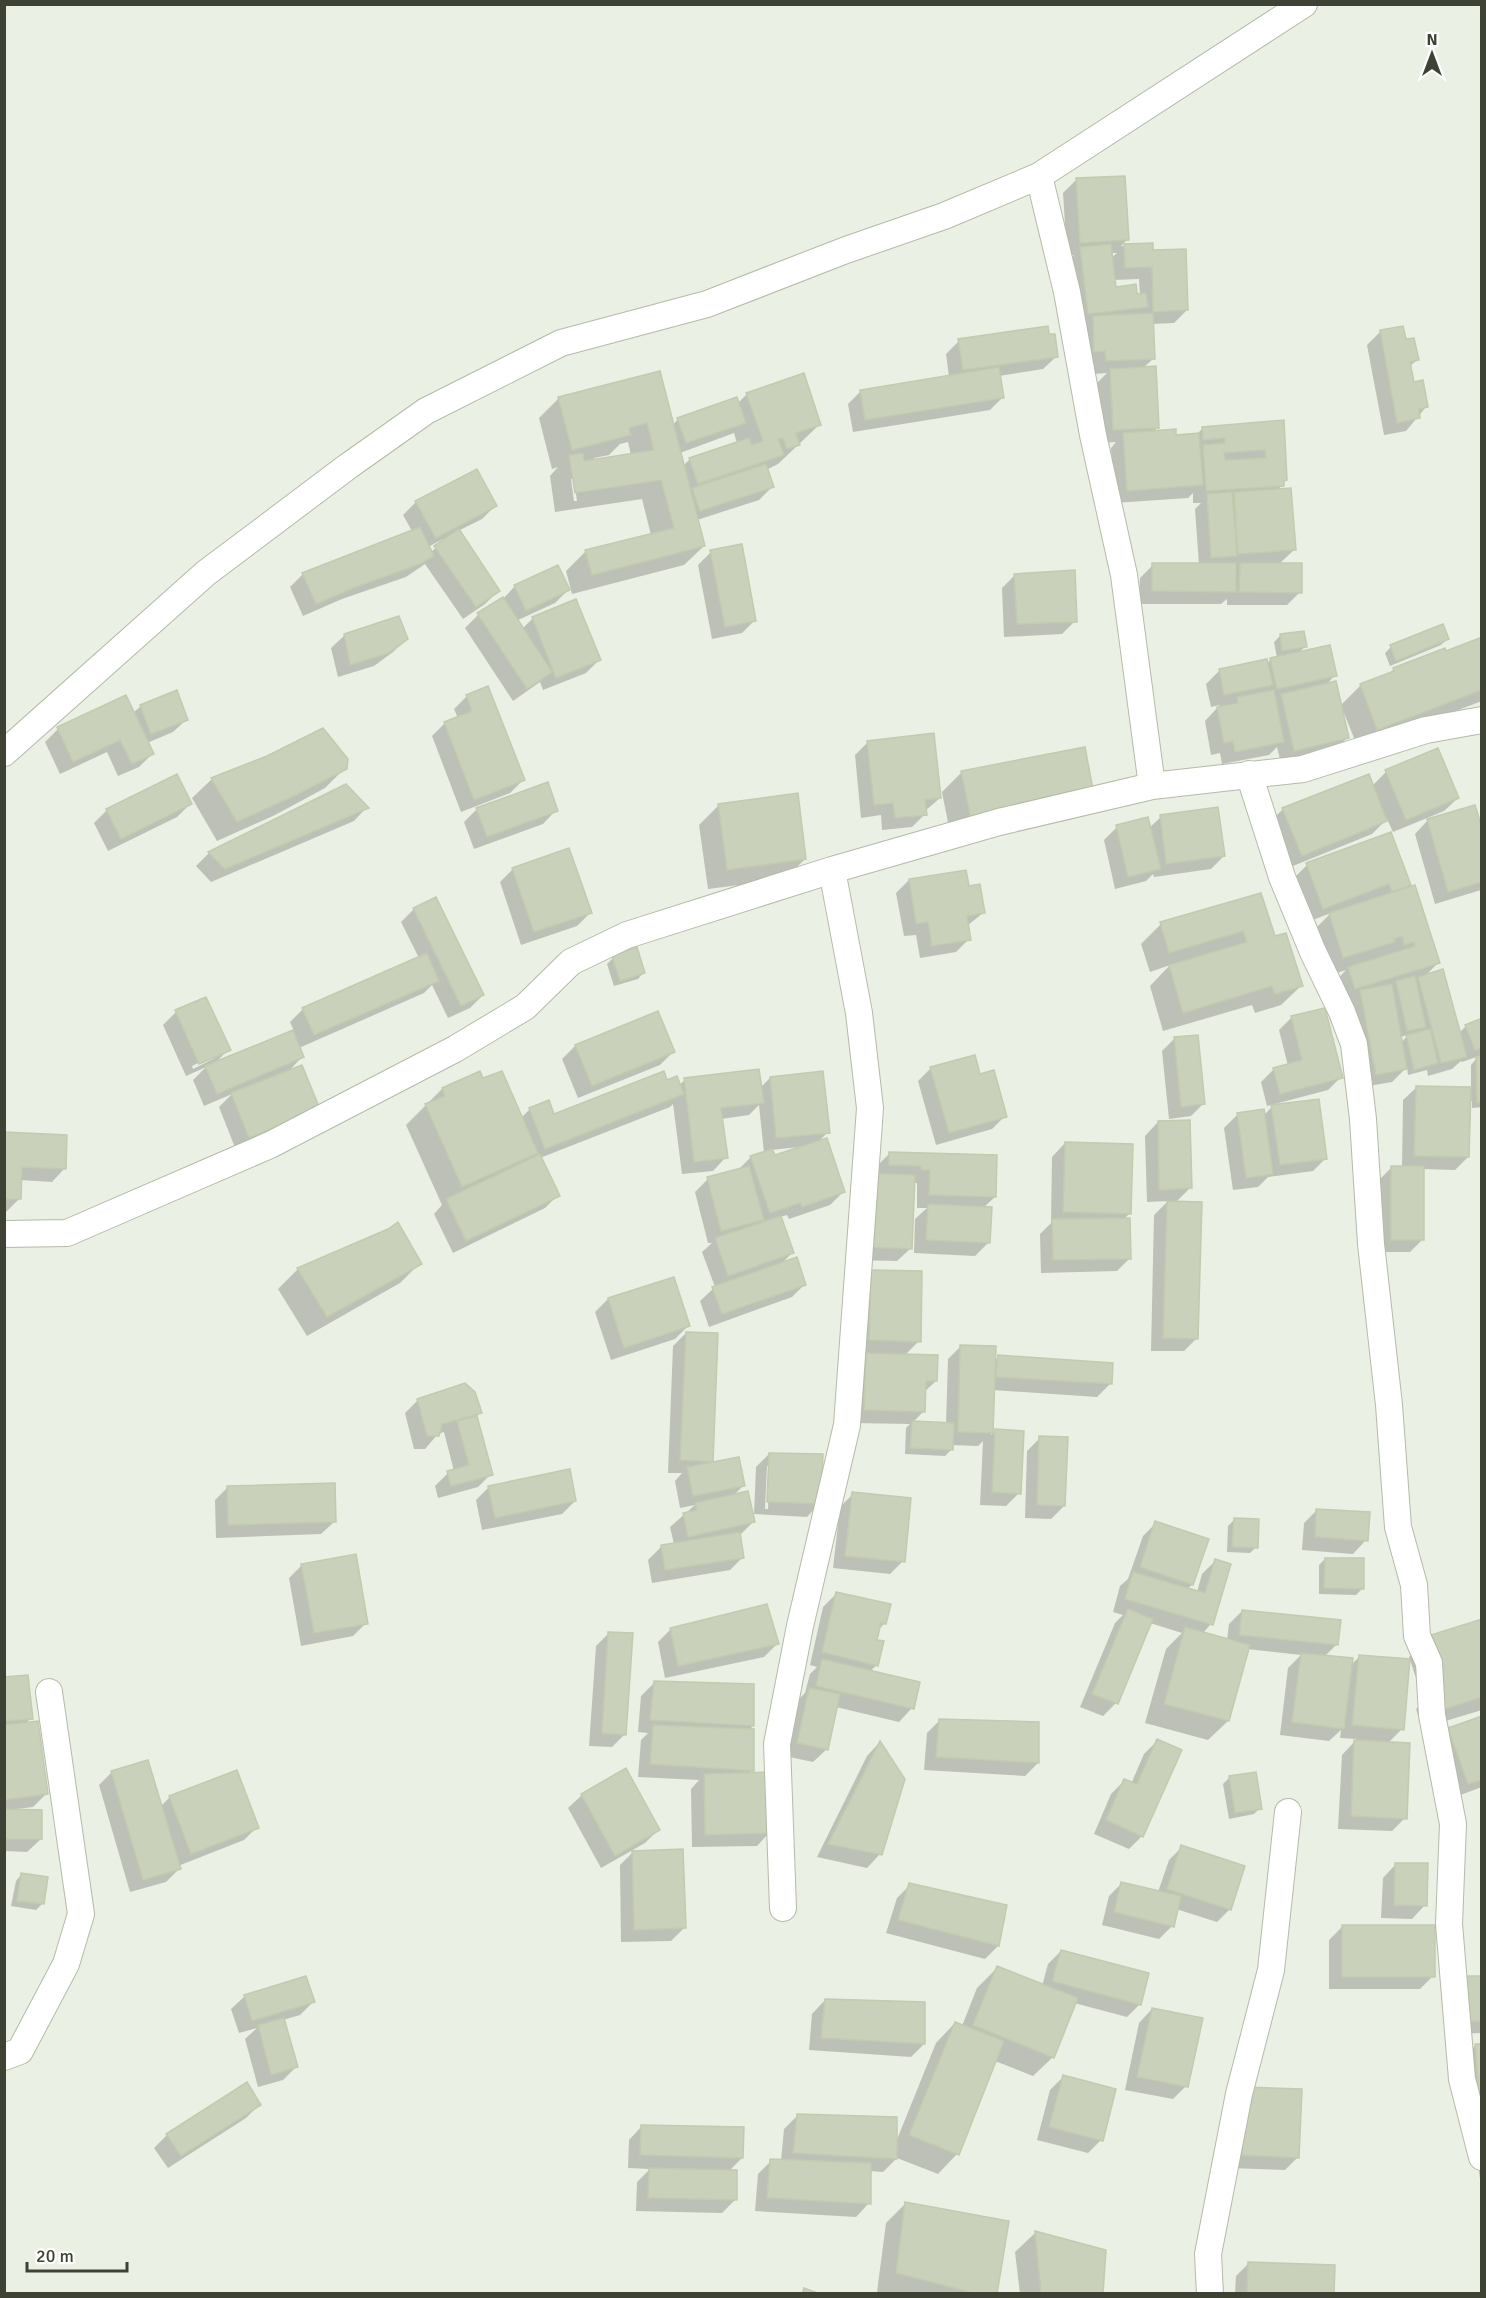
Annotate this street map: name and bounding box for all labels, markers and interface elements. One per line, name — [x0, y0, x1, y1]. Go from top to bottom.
north arrow — [1402, 24, 1462, 84]
text: N — [1426, 30, 1438, 50]
scale bar — [27, 2235, 128, 2273]
text: 20 m — [36, 2245, 74, 2267]

